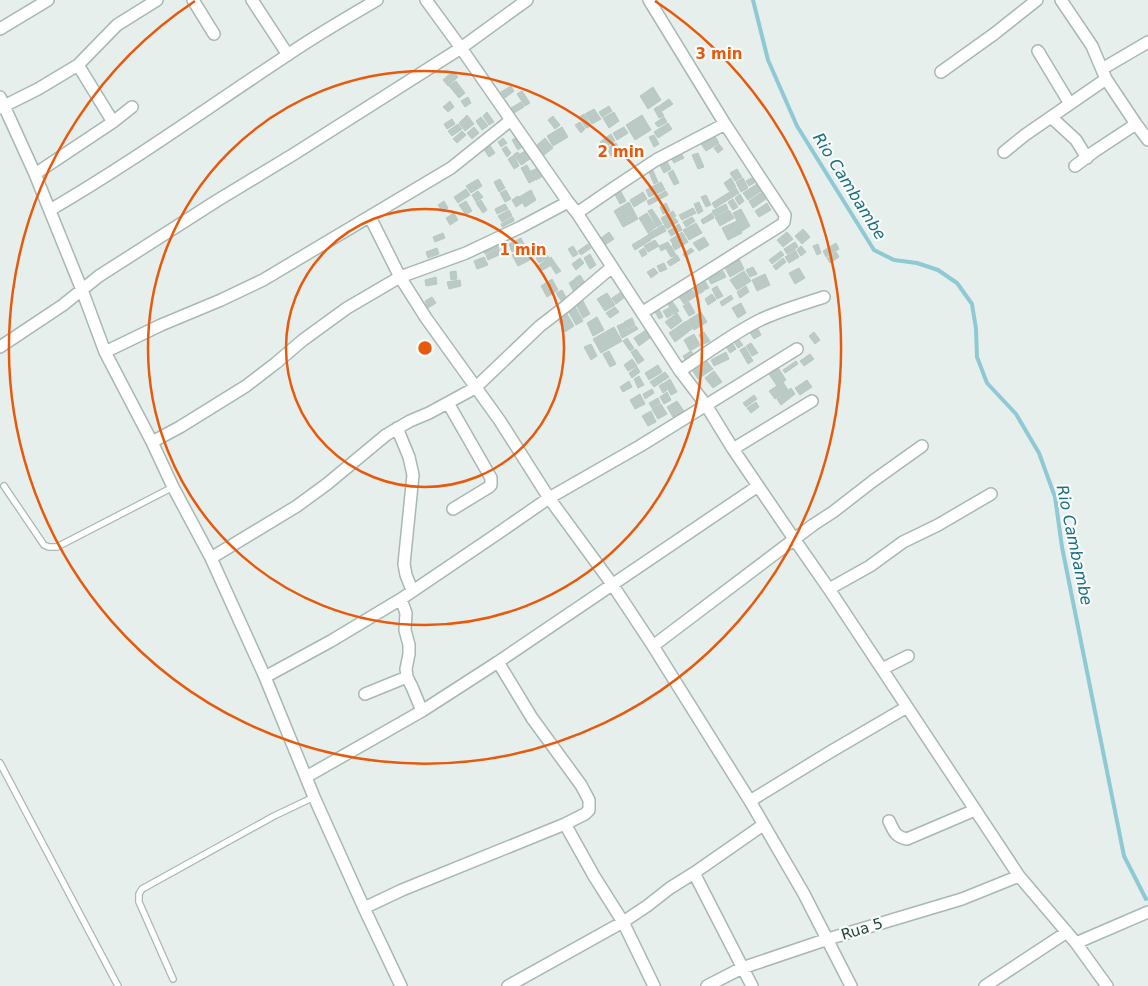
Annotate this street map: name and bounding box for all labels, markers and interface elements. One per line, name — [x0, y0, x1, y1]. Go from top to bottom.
text: 3 min — [695, 45, 743, 63]
water label: Rio Cambambe — [809, 129, 890, 243]
text: 2 min — [597, 143, 645, 161]
text: 1 min — [499, 241, 547, 259]
centre of rings — [416, 339, 434, 357]
water label: Rio Cambambe — [1052, 483, 1097, 607]
street label: Rua 5 — [839, 914, 885, 944]

